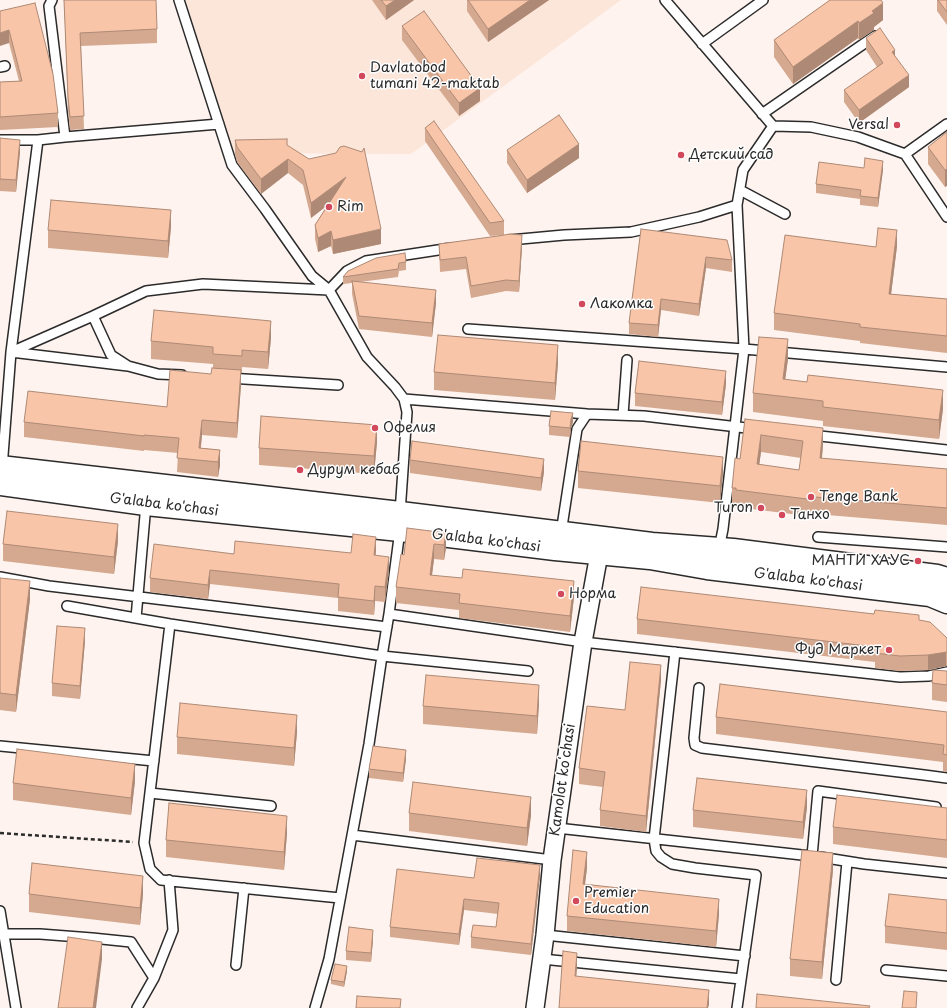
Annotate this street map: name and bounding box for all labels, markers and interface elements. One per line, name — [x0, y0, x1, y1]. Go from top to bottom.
place label: Davlatobod tumani 42-maktab — [370, 60, 499, 92]
marker: Davlatobod tumani 42-maktab — [357, 71, 367, 81]
place label: Versal — [848, 117, 889, 133]
marker: Versal — [892, 120, 902, 130]
place label: Детский сад — [689, 147, 774, 163]
marker: Детский сад — [676, 150, 686, 160]
place label: Rim — [337, 199, 364, 215]
marker: Rim — [324, 202, 334, 212]
place label: Лакомка — [590, 296, 653, 312]
marker: Лакомка — [577, 299, 587, 309]
place label: Офелия — [383, 420, 436, 436]
marker: Офелия — [370, 423, 380, 433]
place label: Дурум кебаб — [308, 462, 400, 478]
marker: Дурум кебаб — [295, 465, 305, 475]
place label: Tenge Bank — [819, 489, 898, 505]
street label: G'alaba ko'chasi — [109, 490, 219, 520]
marker: Tenge Bank — [806, 492, 816, 502]
place label: Turon — [714, 500, 753, 516]
marker: Turon — [756, 503, 766, 513]
place label: Танхо — [790, 507, 830, 523]
marker: Танхо — [777, 510, 787, 520]
street label: G'alaba ko'chasi — [431, 526, 541, 556]
place label: МАНТИ ХАУС — [812, 553, 910, 569]
marker: МАНТИ ХАУС — [913, 556, 923, 566]
street label: G'alaba ko'chasi — [753, 565, 863, 595]
place label: Норма — [569, 586, 616, 602]
marker: Норма — [556, 589, 566, 599]
place label: Фуд Маркет — [795, 642, 881, 658]
marker: Фуд Маркет — [884, 645, 894, 655]
street label: Kamolot koʻchasi — [547, 723, 579, 837]
place label: Premier Education — [584, 885, 649, 918]
marker: Premier Education — [571, 896, 581, 906]

